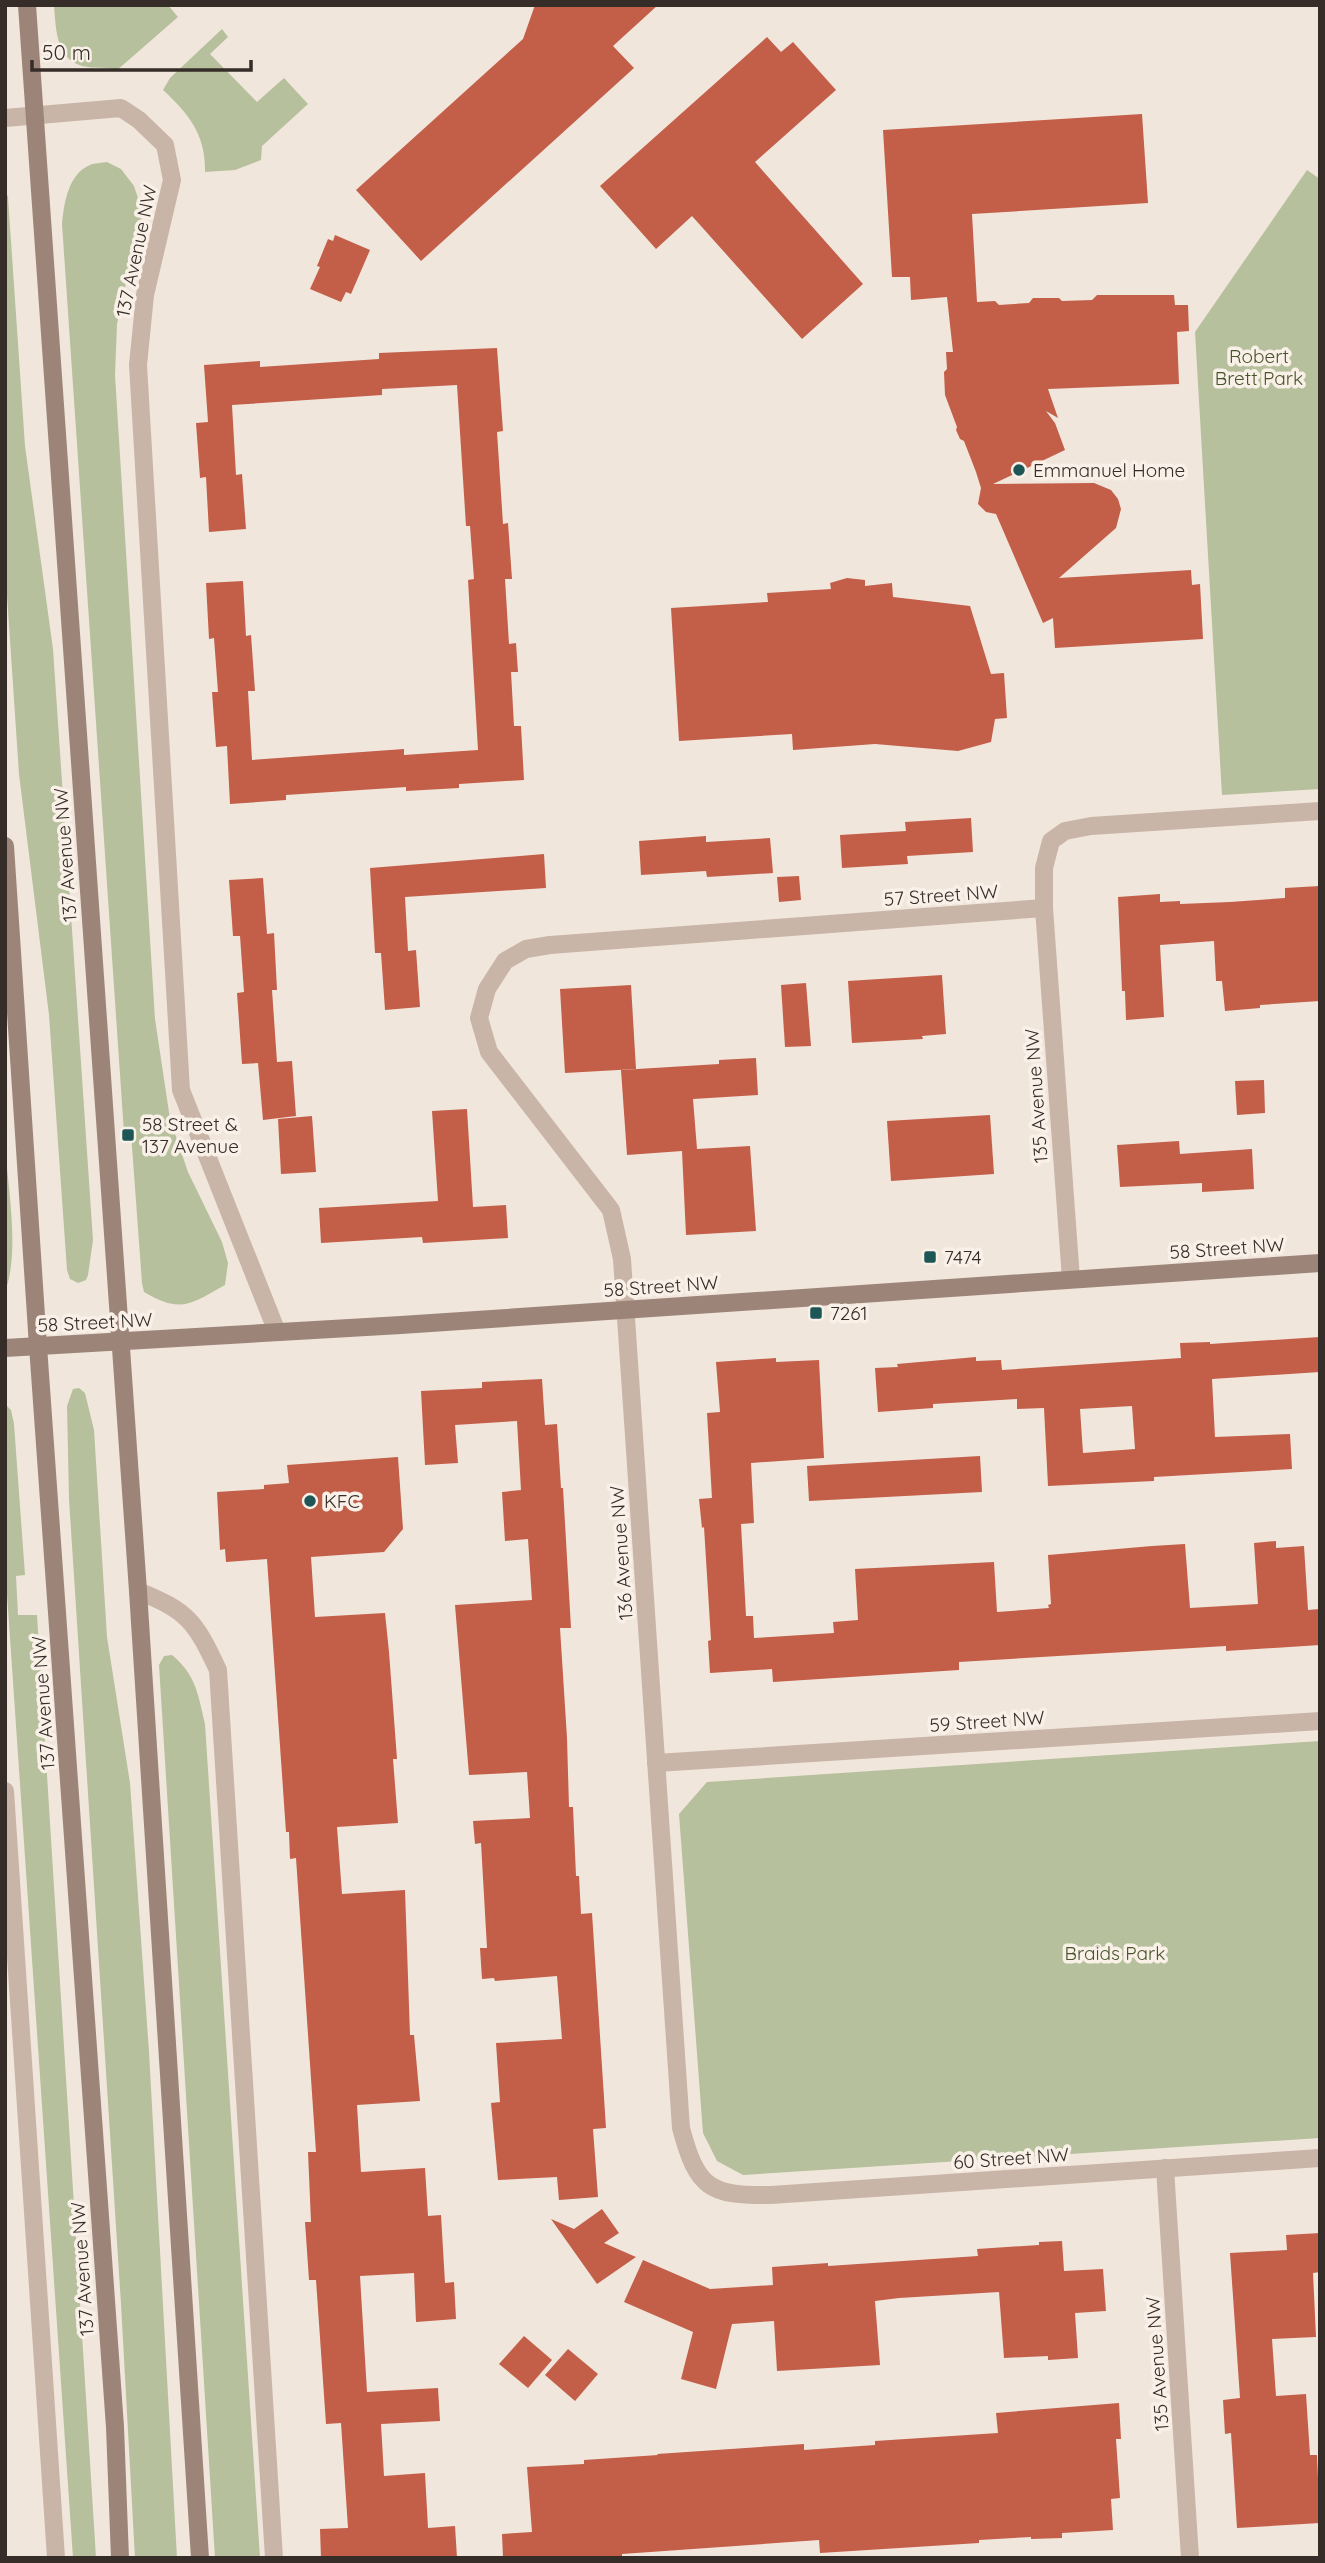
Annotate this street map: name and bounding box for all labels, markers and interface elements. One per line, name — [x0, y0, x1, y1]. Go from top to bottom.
scale bar — [32, 28, 250, 72]
text: 50 m — [42, 39, 91, 65]
street label: 137 Avenue NW — [110, 183, 162, 319]
park label: Robert Brett Park — [1215, 344, 1303, 390]
place label: Emmanuel Home — [1033, 458, 1185, 482]
marker: Emmanuel Home — [1011, 462, 1027, 478]
street label: 137 Avenue NW — [48, 787, 82, 923]
street label: 57 Street NW — [883, 879, 999, 911]
street label: 135 Avenue NW — [1019, 1028, 1053, 1164]
place label: 58 Street & 137 Avenue — [142, 1112, 239, 1158]
marker: 58 Street & 137 Avenue — [120, 1127, 136, 1143]
street label: 58 Street NW — [1169, 1232, 1285, 1264]
place label: 7474 — [944, 1245, 981, 1269]
marker: 7474 — [922, 1249, 938, 1265]
street label: 58 Street NW — [603, 1270, 719, 1302]
place label: 7261 — [830, 1301, 867, 1325]
marker: 7261 — [808, 1305, 824, 1321]
street label: 58 Street NW — [37, 1307, 153, 1337]
street label: 136 Avenue NW — [604, 1485, 638, 1621]
place label: KFC — [324, 1489, 360, 1513]
marker: KFC — [302, 1493, 318, 1509]
street label: 137 Avenue NW — [26, 1635, 60, 1771]
street label: 59 Street NW — [929, 1705, 1045, 1737]
park label: Braids Park — [1065, 1941, 1165, 1965]
street label: 60 Street NW — [952, 2142, 1070, 2174]
street label: 137 Avenue NW — [65, 2201, 99, 2337]
street label: 135 Avenue NW — [1140, 2296, 1174, 2432]

